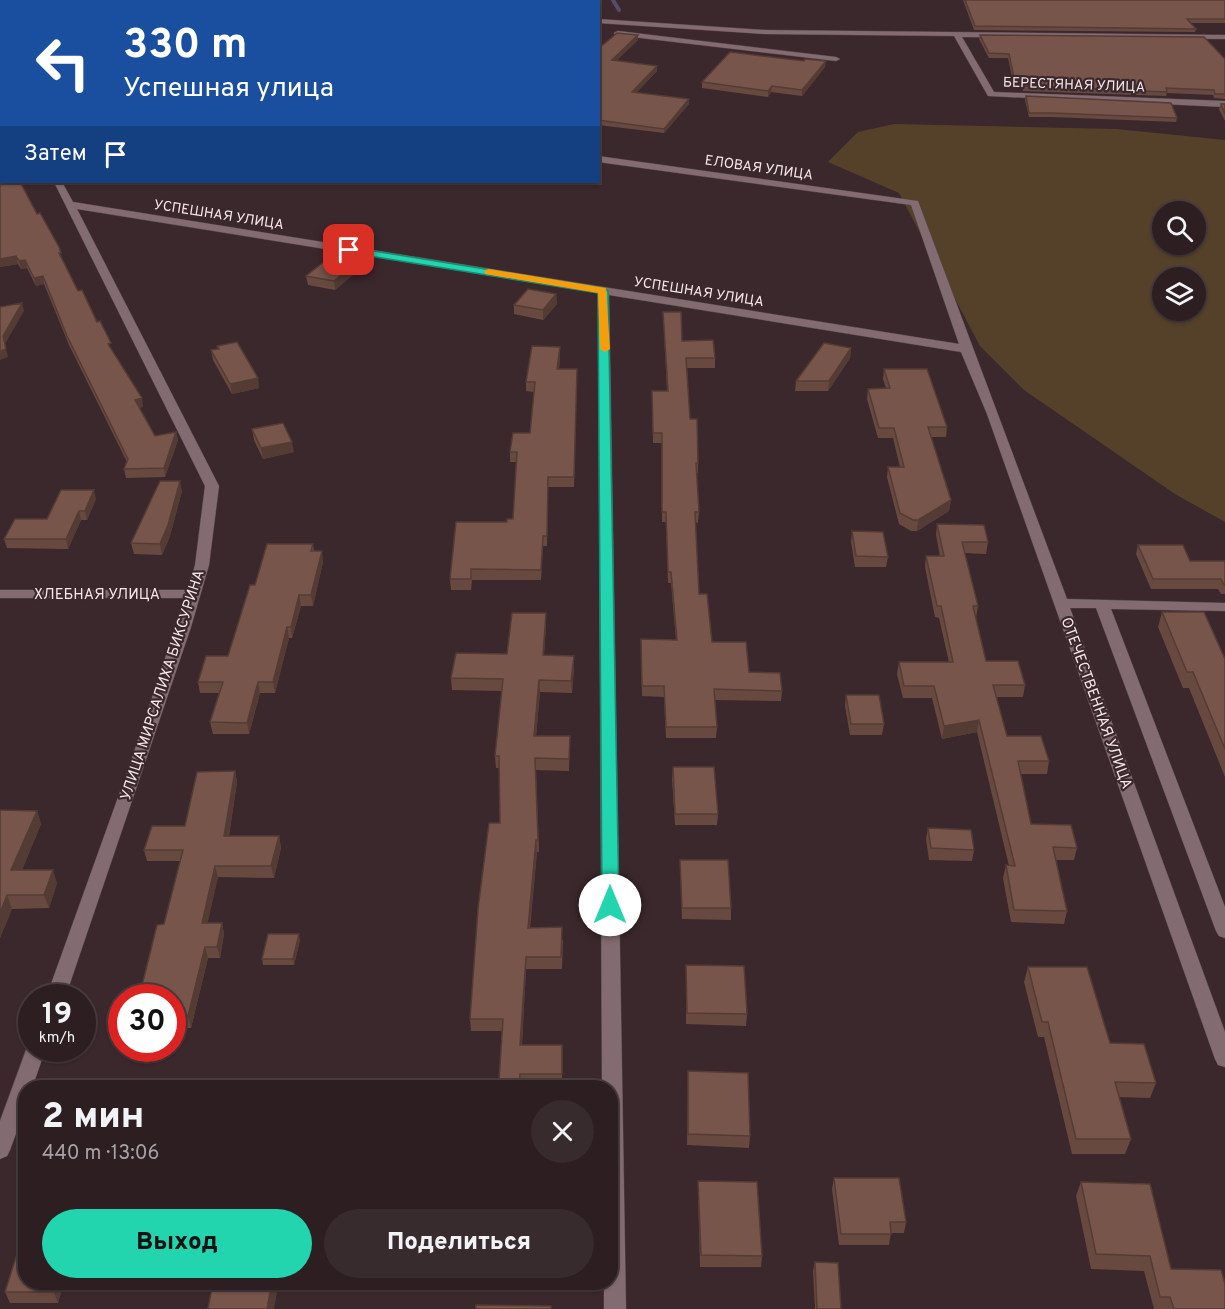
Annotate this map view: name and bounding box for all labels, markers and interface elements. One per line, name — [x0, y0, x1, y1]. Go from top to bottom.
text: 330 m — [123, 20, 248, 73]
icon: left — [24, 24, 102, 102]
text: Успешная улица — [123, 72, 334, 106]
street label: БЕРЕСТЯНАЯ УЛИЦА — [1003, 75, 1145, 96]
icon: arrive — [99, 138, 132, 171]
text: Затем — [24, 141, 87, 168]
street label: ЕЛОВАЯ УЛИЦА — [703, 152, 814, 185]
street label: УСПЕШНАЯ УЛИЦА — [153, 197, 285, 234]
map controls — [1152, 201, 1206, 321]
button: search — [1152, 201, 1206, 255]
pin — [323, 224, 374, 275]
icon: arrive — [332, 233, 365, 266]
button: layers — [1152, 267, 1206, 321]
street label: УСПЕШНАЯ УЛИЦА — [633, 274, 765, 311]
street label: УЛИЦА МИРСАЛИХА БИКСУРИНА — [117, 568, 210, 803]
street label: ХЛЕБНАЯ УЛИЦА — [34, 586, 160, 605]
street label: ОТЕЧЕСТВЕННАЯ УЛИЦА — [1056, 615, 1136, 792]
position arrow — [578, 873, 642, 937]
speed limit sign: 30 — [108, 984, 186, 1062]
text: 19 — [42, 997, 72, 1034]
text: km/h — [39, 1029, 75, 1048]
text: 2 мин — [42, 1095, 144, 1141]
button: close — [531, 1100, 594, 1163]
text: 440 m · 13:06 — [42, 1141, 160, 1167]
button: Выход — [42, 1209, 312, 1278]
button: Поделиться — [324, 1209, 594, 1278]

